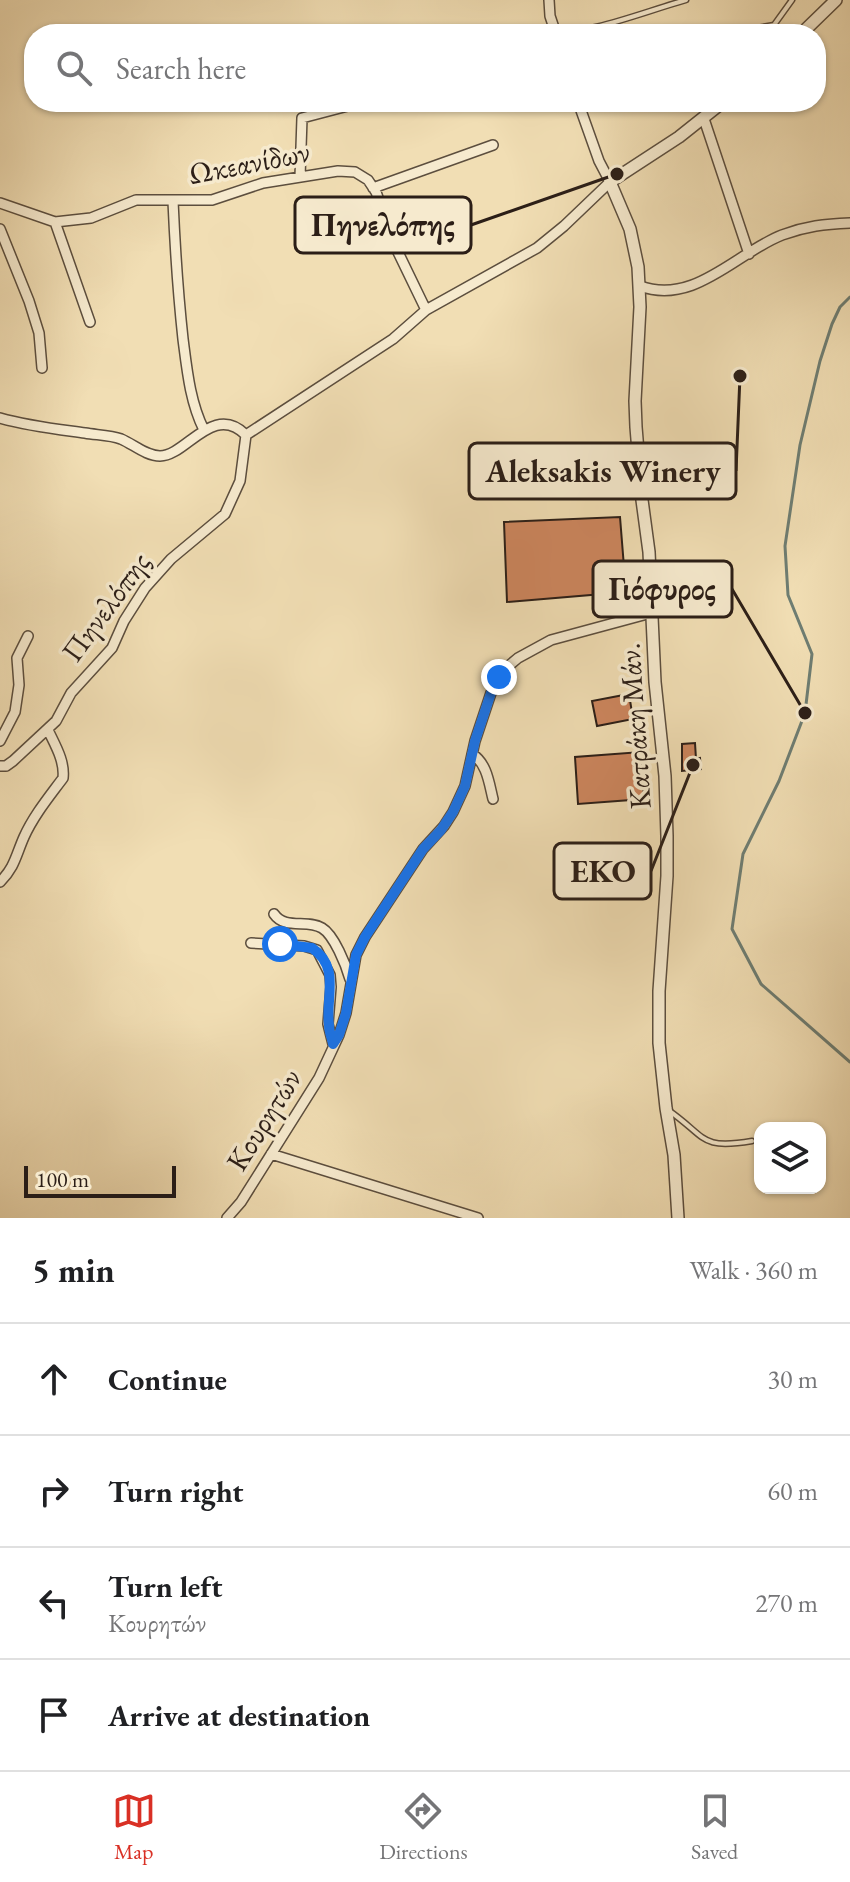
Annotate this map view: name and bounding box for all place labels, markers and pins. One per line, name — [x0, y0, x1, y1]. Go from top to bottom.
callout: Πηνελόπης — [295, 197, 471, 253]
callout: Aleksakis Winery — [469, 443, 736, 499]
callout: Γιόφυρος — [593, 561, 732, 617]
callout: EKO — [554, 843, 651, 899]

